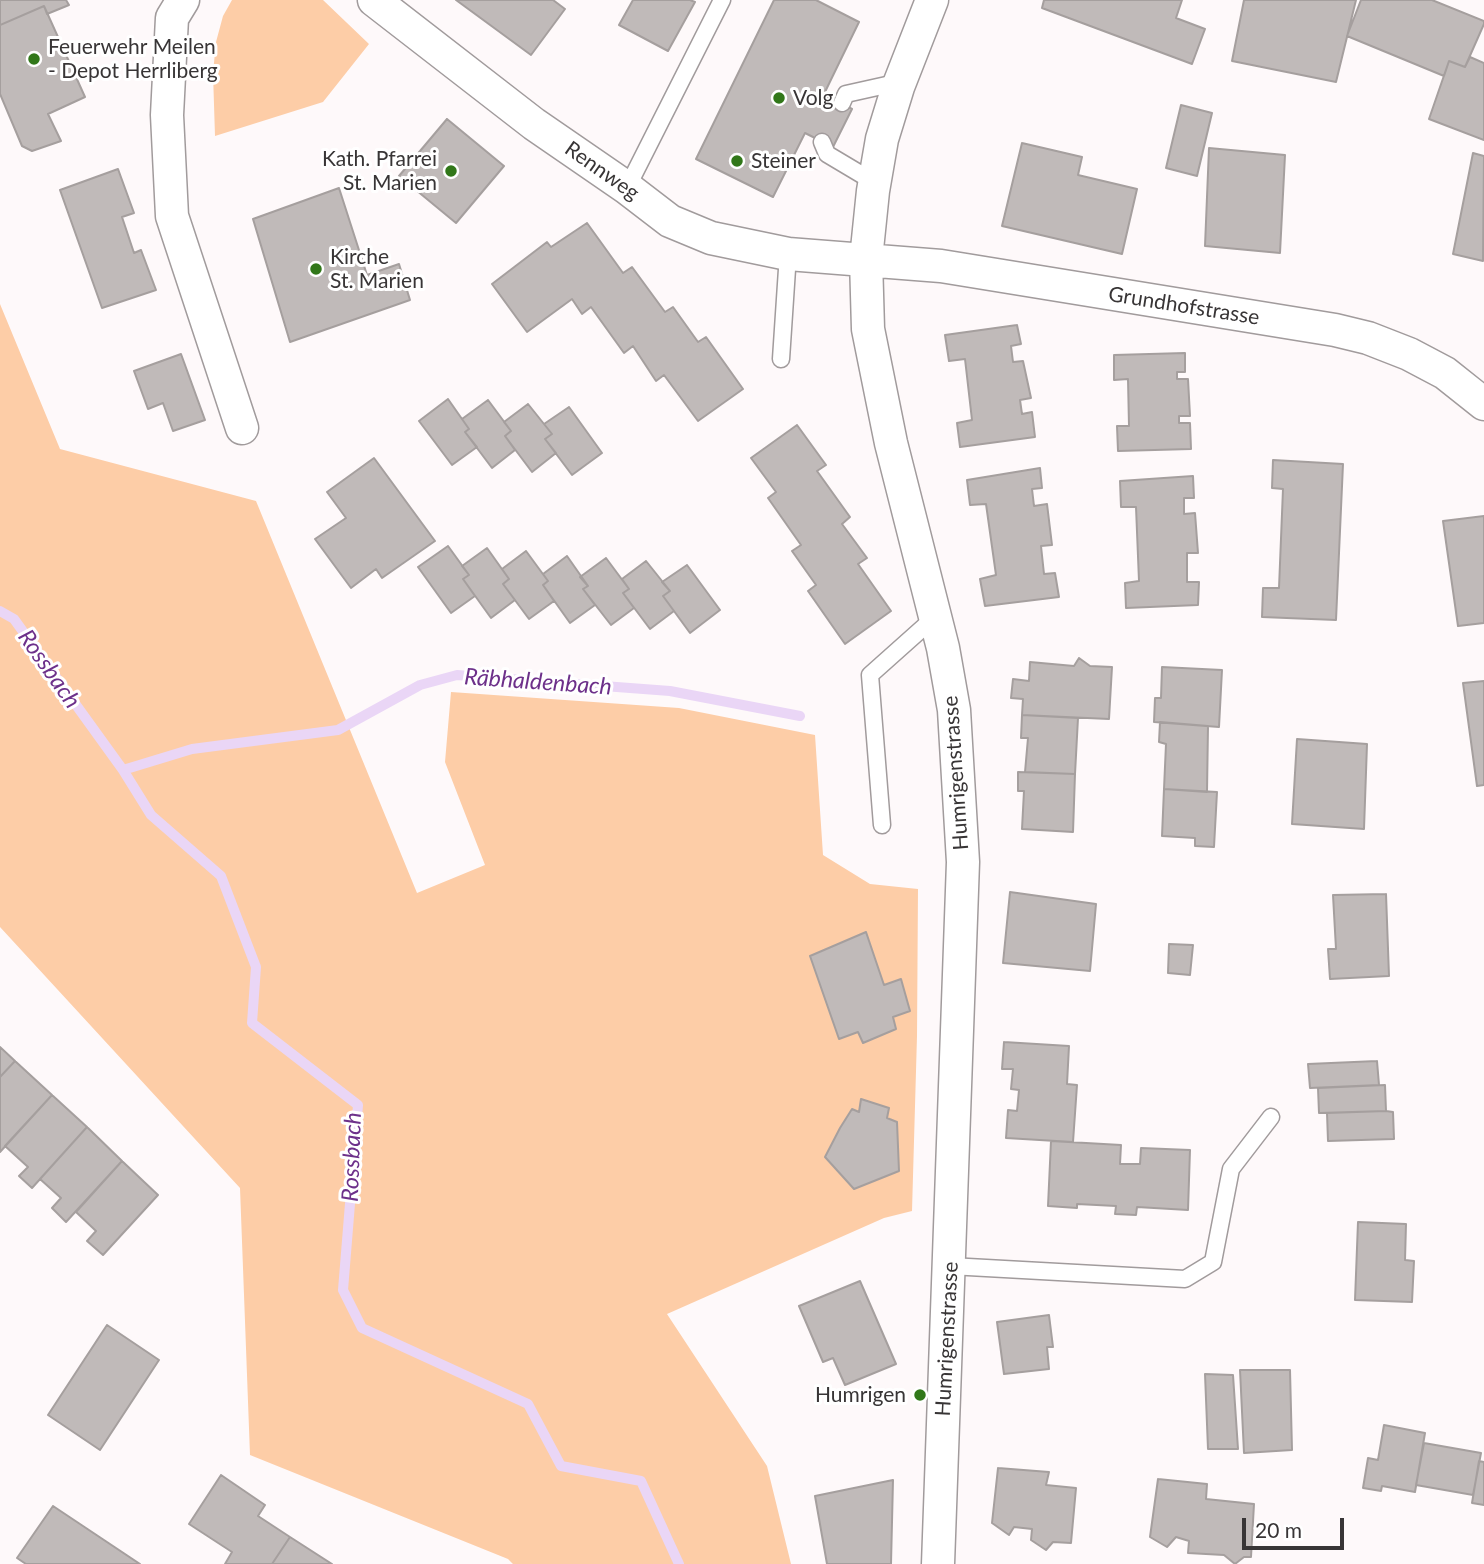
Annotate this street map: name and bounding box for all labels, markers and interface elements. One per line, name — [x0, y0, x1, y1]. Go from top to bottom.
place label: Feuerwehr Meilen - Depot Herrliberg — [48, 34, 218, 84]
marker: Feuerwehr Meilen - Depot Herrliberg — [26, 51, 42, 67]
place label: Volg — [793, 85, 833, 111]
marker: Volg — [771, 90, 787, 106]
street label: Rennweg — [560, 136, 644, 206]
place label: Kath. Pfarrei St. Marien — [322, 146, 437, 196]
place label: Steiner — [751, 148, 816, 174]
marker: Steiner — [729, 153, 745, 169]
marker: Kath. Pfarrei St. Marien — [443, 163, 459, 179]
place label: Kirche St. Marien — [330, 244, 424, 294]
marker: Kirche St. Marien — [308, 261, 324, 277]
street label: Grundhofstrasse — [1107, 282, 1261, 330]
water label: Rossbach — [12, 624, 86, 714]
water label: Räbhaldenbach — [463, 663, 613, 701]
street label: Humrigenstrasse — [938, 695, 974, 851]
water label: Rossbach — [337, 1112, 367, 1202]
street label: Humrigenstrasse — [930, 1261, 964, 1417]
place label: Humrigen — [815, 1382, 906, 1408]
marker: Humrigen — [912, 1387, 928, 1403]
scale bar — [1246, 1504, 1348, 1548]
text: 20 m — [1255, 1517, 1302, 1542]

